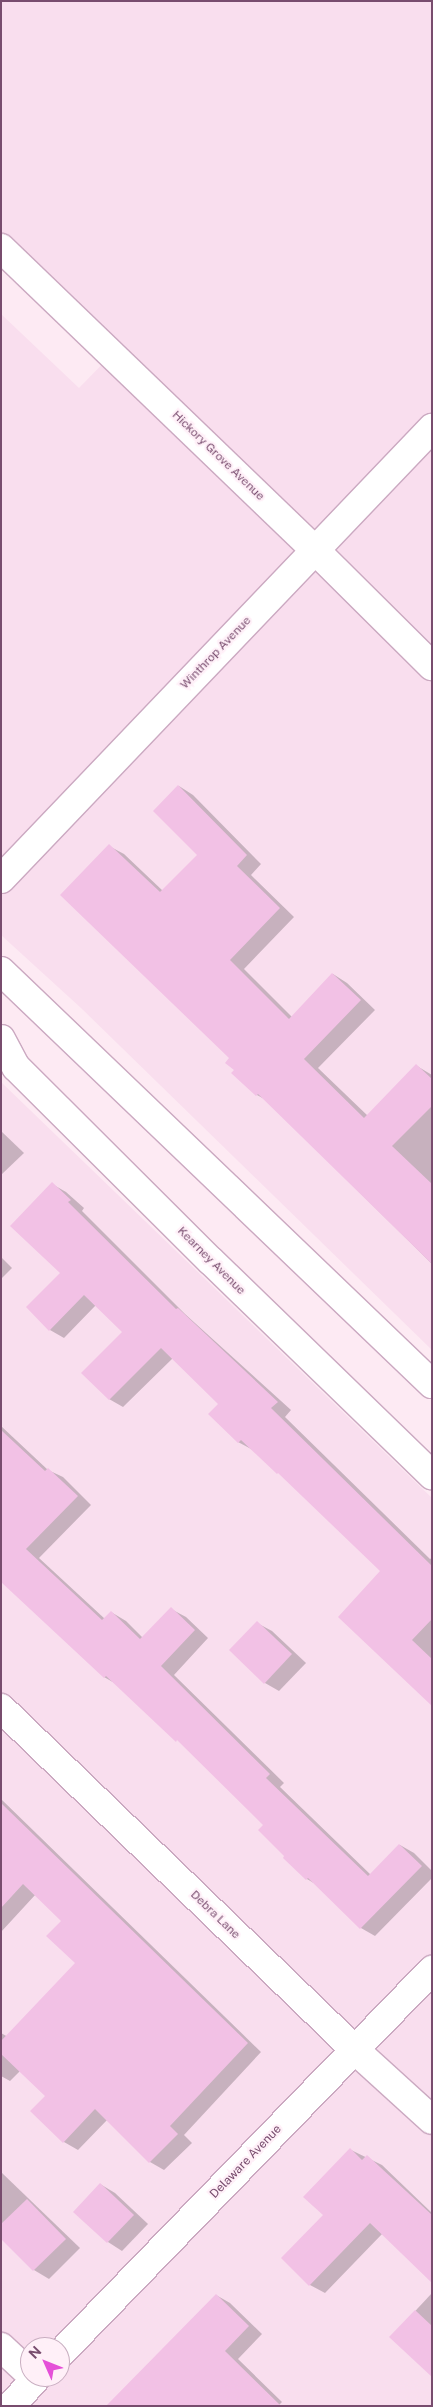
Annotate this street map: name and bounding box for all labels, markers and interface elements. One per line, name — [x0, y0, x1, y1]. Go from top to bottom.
street label: Hickory Grove Avenue — [169, 408, 267, 504]
street label: Winthrop Avenue — [178, 614, 254, 692]
street label: Kearney Avenue — [174, 1224, 248, 1298]
street label: Debra Lane — [187, 1888, 243, 1942]
street label: Delaware Avenue — [207, 2122, 285, 2202]
north arrow — [20, 2337, 70, 2387]
text: N — [25, 2343, 44, 2362]

